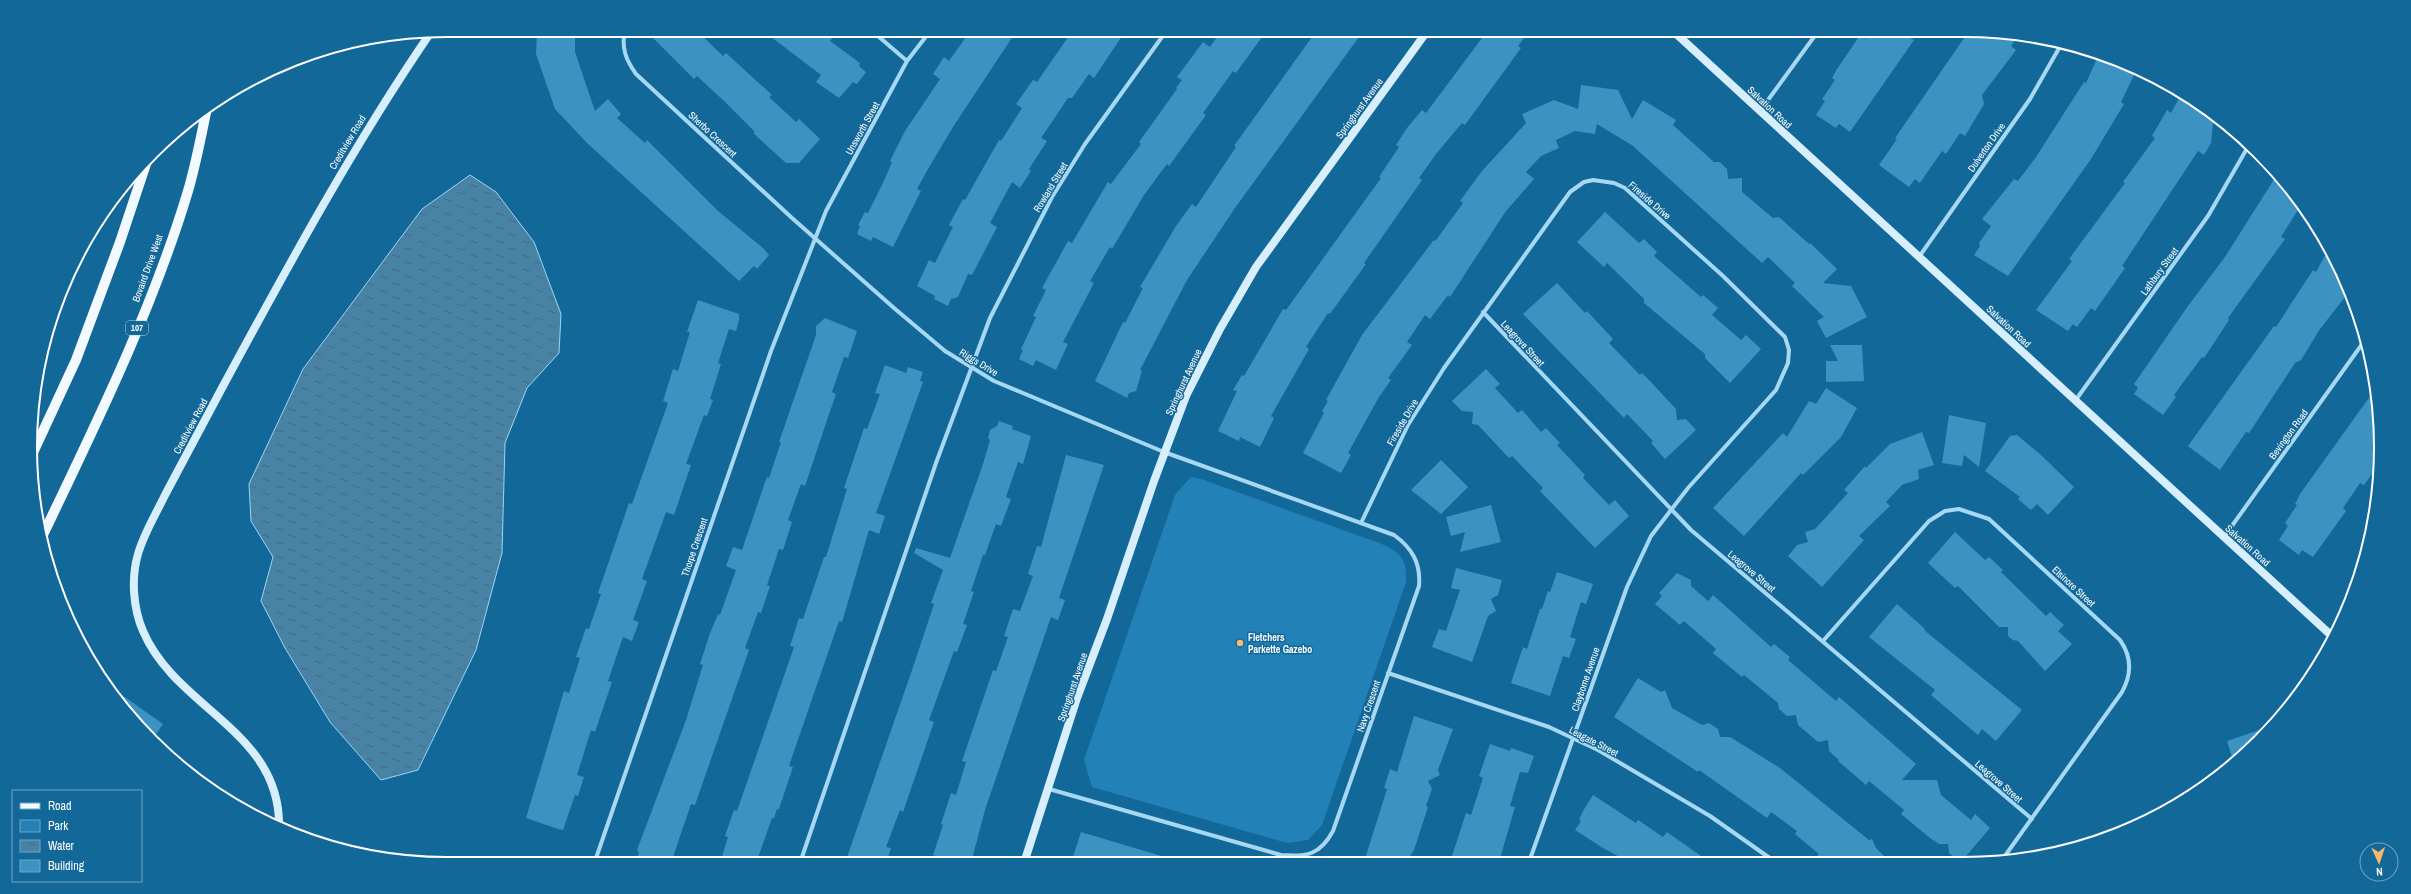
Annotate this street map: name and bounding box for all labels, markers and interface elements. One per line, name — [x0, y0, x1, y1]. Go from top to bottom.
street label: Springhurst Avenue — [1333, 75, 1386, 141]
street label: Salvation Road — [1745, 83, 1795, 131]
street label: Unsworth Street — [842, 99, 883, 157]
street label: Sherbo Crescent — [686, 109, 740, 161]
street label: Creditview Road — [326, 113, 369, 172]
street label: Dulverton Drive — [1965, 120, 2008, 174]
street label: Rowland Street — [1030, 159, 1071, 215]
street label: Fireside Drive — [1626, 178, 1674, 223]
street label: Bovaird Drive West — [129, 232, 166, 304]
street label: Lathbury Street — [2138, 244, 2182, 298]
street label: Salvation Road — [1984, 302, 2034, 350]
street label: Leagrove Street — [1498, 318, 1548, 370]
road number: 107 — [126, 321, 148, 335]
street label: Riggs Drive — [957, 346, 1001, 379]
street label: Springhurst Avenue — [1162, 346, 1205, 418]
street label: Creditview Road — [170, 396, 211, 456]
street label: Fireside Drive — [1384, 396, 1421, 448]
street label: Bevington Road — [2266, 407, 2311, 462]
street label: Thorpe Crescent — [678, 515, 711, 578]
street label: Salvation Road — [2222, 522, 2273, 569]
street label: Leagrove Street — [1725, 548, 1779, 596]
street label: Elsinore Street — [2049, 563, 2098, 610]
place label: Fletchers Parkette Gazebo — [1248, 631, 1312, 656]
marker: Fletchers Parkette Gazebo — [1235, 638, 1245, 648]
street label: Clayborne Avenue — [1568, 645, 1603, 713]
street label: Springhurst Avenue — [1055, 651, 1090, 723]
street label: Navy Crescent — [1354, 678, 1384, 734]
street label: Leagate Street — [1567, 723, 1621, 760]
street label: Leagrove Street — [1972, 757, 2025, 806]
legend — [12, 790, 142, 882]
text: Road — [48, 798, 72, 814]
text: Park — [48, 818, 68, 834]
text: Water — [48, 838, 75, 854]
north arrow — [2359, 842, 2399, 882]
text: Building — [48, 858, 85, 874]
text: N — [2376, 865, 2383, 879]

